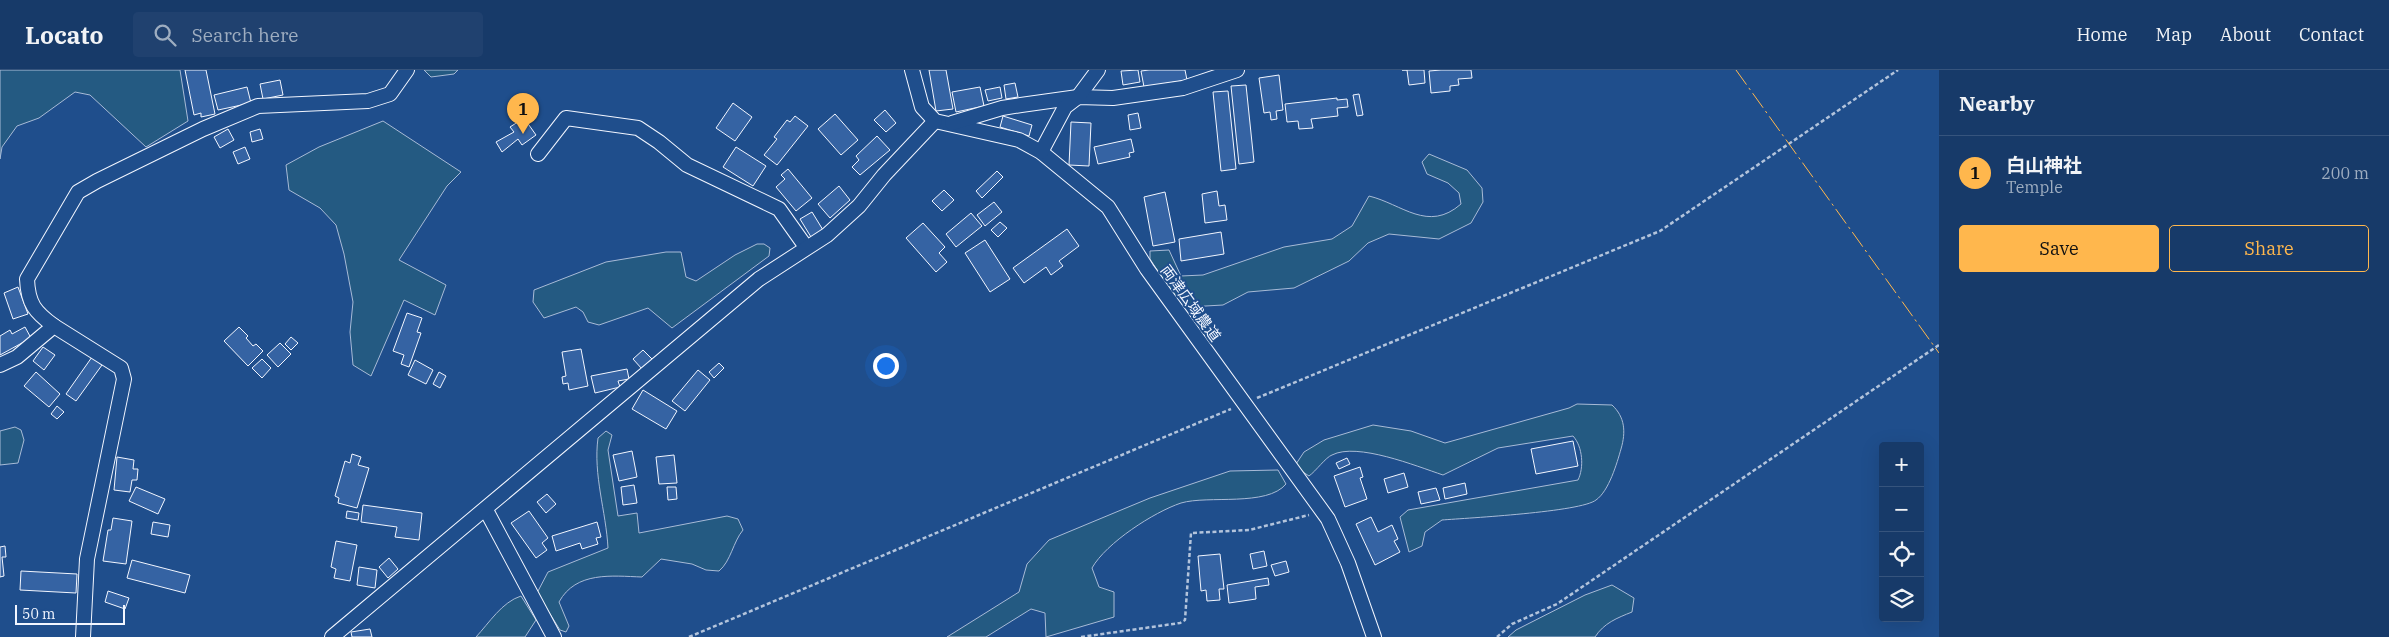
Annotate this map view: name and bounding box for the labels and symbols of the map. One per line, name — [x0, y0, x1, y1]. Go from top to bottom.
pin: 1 — [507, 93, 539, 134]
street label: 両津広域農道 — [1157, 261, 1225, 345]
your location — [873, 353, 899, 379]
scale bar — [15, 602, 125, 625]

